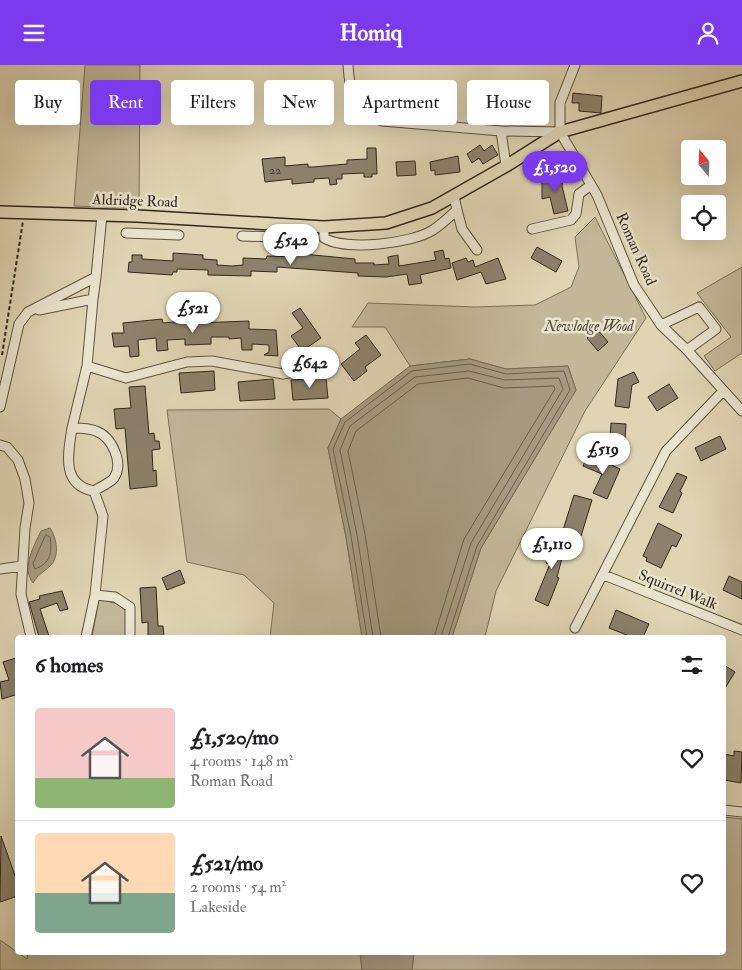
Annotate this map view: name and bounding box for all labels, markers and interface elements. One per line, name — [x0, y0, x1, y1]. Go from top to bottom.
icon: menu — [20, 19, 48, 47]
text: Homiq — [340, 19, 402, 47]
icon: person — [694, 19, 722, 47]
chip: Buy — [15, 80, 80, 125]
chip: Rent — [90, 80, 161, 125]
chip: Filters — [171, 80, 254, 125]
chip: New — [264, 80, 334, 125]
chip: Apartment — [344, 80, 457, 125]
chip: House — [467, 80, 549, 125]
north arrow — [681, 140, 726, 185]
map controls — [681, 140, 726, 240]
pin: £1,520 — [514, 151, 596, 193]
text: £1,520 — [533, 157, 577, 177]
house number: 22 — [269, 163, 281, 178]
street label: Aldridge Road — [91, 190, 179, 212]
button: locate — [681, 195, 726, 240]
street label: Roman Road — [611, 210, 661, 289]
pin: £542 — [261, 223, 321, 266]
text: £542 — [274, 230, 308, 250]
pin: £521 — [163, 291, 223, 334]
text: £521 — [177, 298, 209, 318]
park label: Newlodge Wood — [543, 317, 635, 336]
pin: £642 — [280, 347, 340, 389]
text: £642 — [292, 353, 328, 373]
pin: £519 — [573, 433, 633, 475]
text: £519 — [587, 439, 619, 459]
pin: £1,110 — [511, 527, 593, 570]
text: £1,110 — [532, 534, 572, 554]
street label: Squirrel Walk — [636, 566, 720, 614]
icon: filters — [678, 651, 706, 679]
text: 6 homes — [35, 652, 103, 679]
text: £1,520/mo — [190, 724, 279, 751]
icon: home — [75, 728, 135, 788]
icon: heart — [678, 744, 706, 772]
text: 4 rooms · 148 m² — [190, 751, 293, 771]
text: Roman Road — [190, 771, 273, 791]
text: £521/mo — [190, 850, 263, 877]
icon: home — [75, 853, 135, 913]
icon: heart — [678, 869, 706, 897]
text: 2 rooms · 54 m² — [190, 877, 286, 897]
text: Lakeside — [190, 897, 247, 917]

